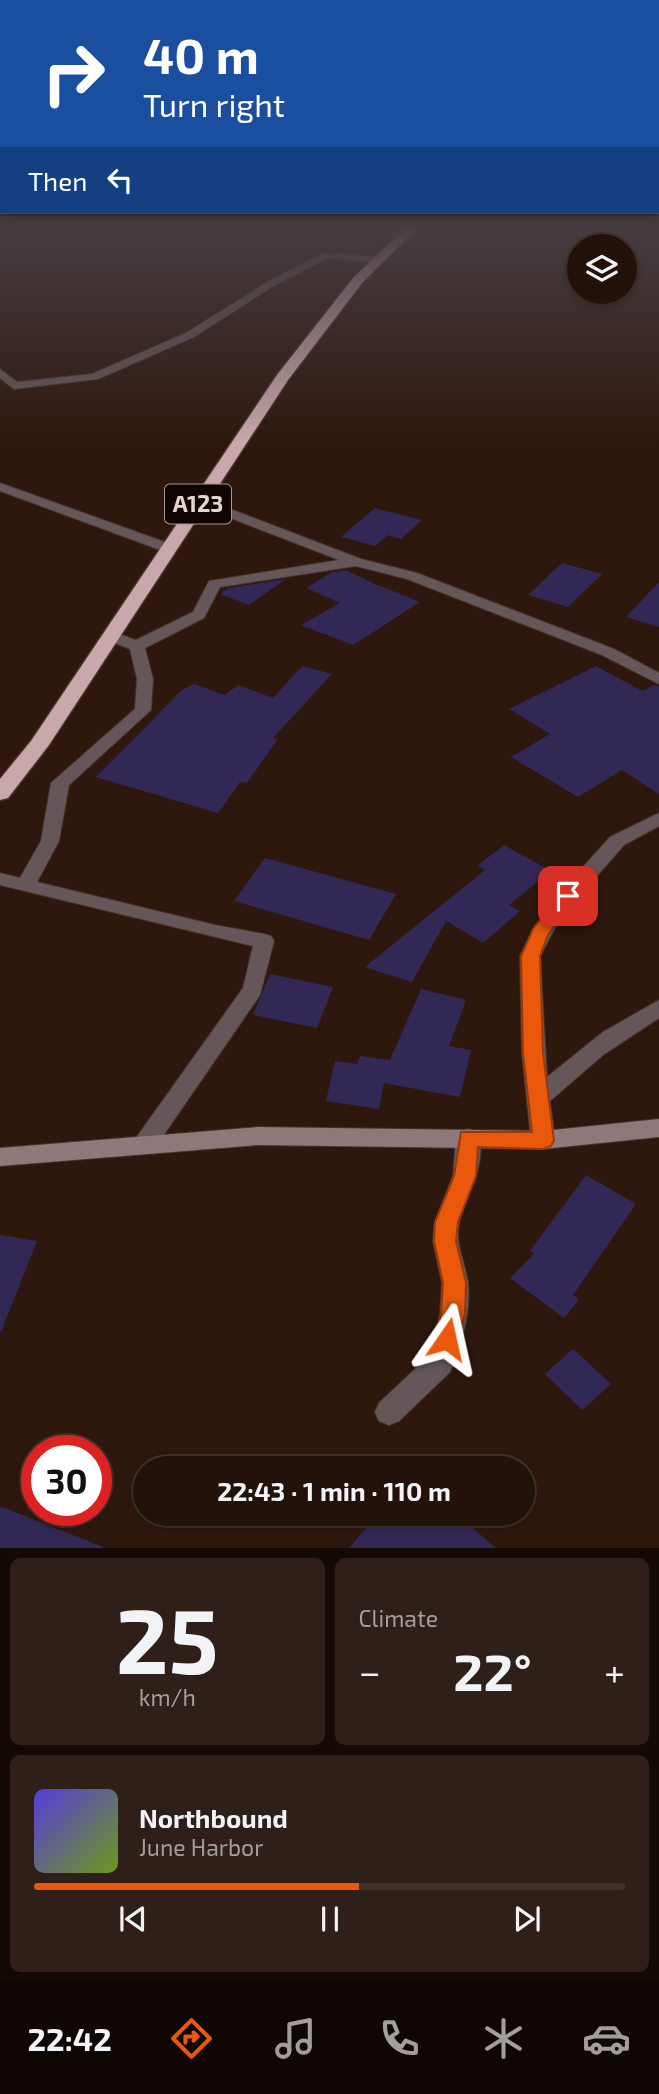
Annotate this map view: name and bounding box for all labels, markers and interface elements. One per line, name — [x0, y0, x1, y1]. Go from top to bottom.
text: 40 m — [143, 25, 259, 84]
icon: right — [28, 28, 119, 119]
text: Turn right — [143, 85, 285, 123]
icon: left — [101, 161, 139, 199]
text: Then — [28, 165, 87, 196]
map controls — [567, 234, 637, 304]
button: layers — [567, 234, 637, 304]
road number: A123 — [165, 484, 231, 524]
pin — [538, 866, 598, 926]
icon: arrive — [549, 877, 587, 915]
position arrow — [410, 1302, 484, 1376]
speed limit sign: 30 — [21, 1435, 112, 1526]
text: 22:43 · 1 min · 110 m — [217, 1475, 451, 1506]
text: 25 — [116, 1583, 219, 1692]
text: Climate — [359, 1604, 438, 1632]
text: 22° — [453, 1639, 532, 1701]
text: − — [359, 1648, 381, 1694]
text: + — [604, 1648, 625, 1694]
text: km/h — [139, 1683, 196, 1711]
text: Northbound — [139, 1802, 288, 1833]
text: June Harbor — [139, 1833, 263, 1861]
icon: previous — [114, 1900, 152, 1938]
icon: pause — [311, 1900, 349, 1938]
icon: next — [508, 1900, 546, 1938]
icon: directions — [167, 2014, 216, 2063]
icon: music — [271, 2014, 320, 2063]
icon: phone — [375, 2014, 424, 2063]
icon: climate — [479, 2014, 528, 2063]
icon: car — [582, 2014, 631, 2063]
text: 22:42 — [27, 2019, 112, 2057]

